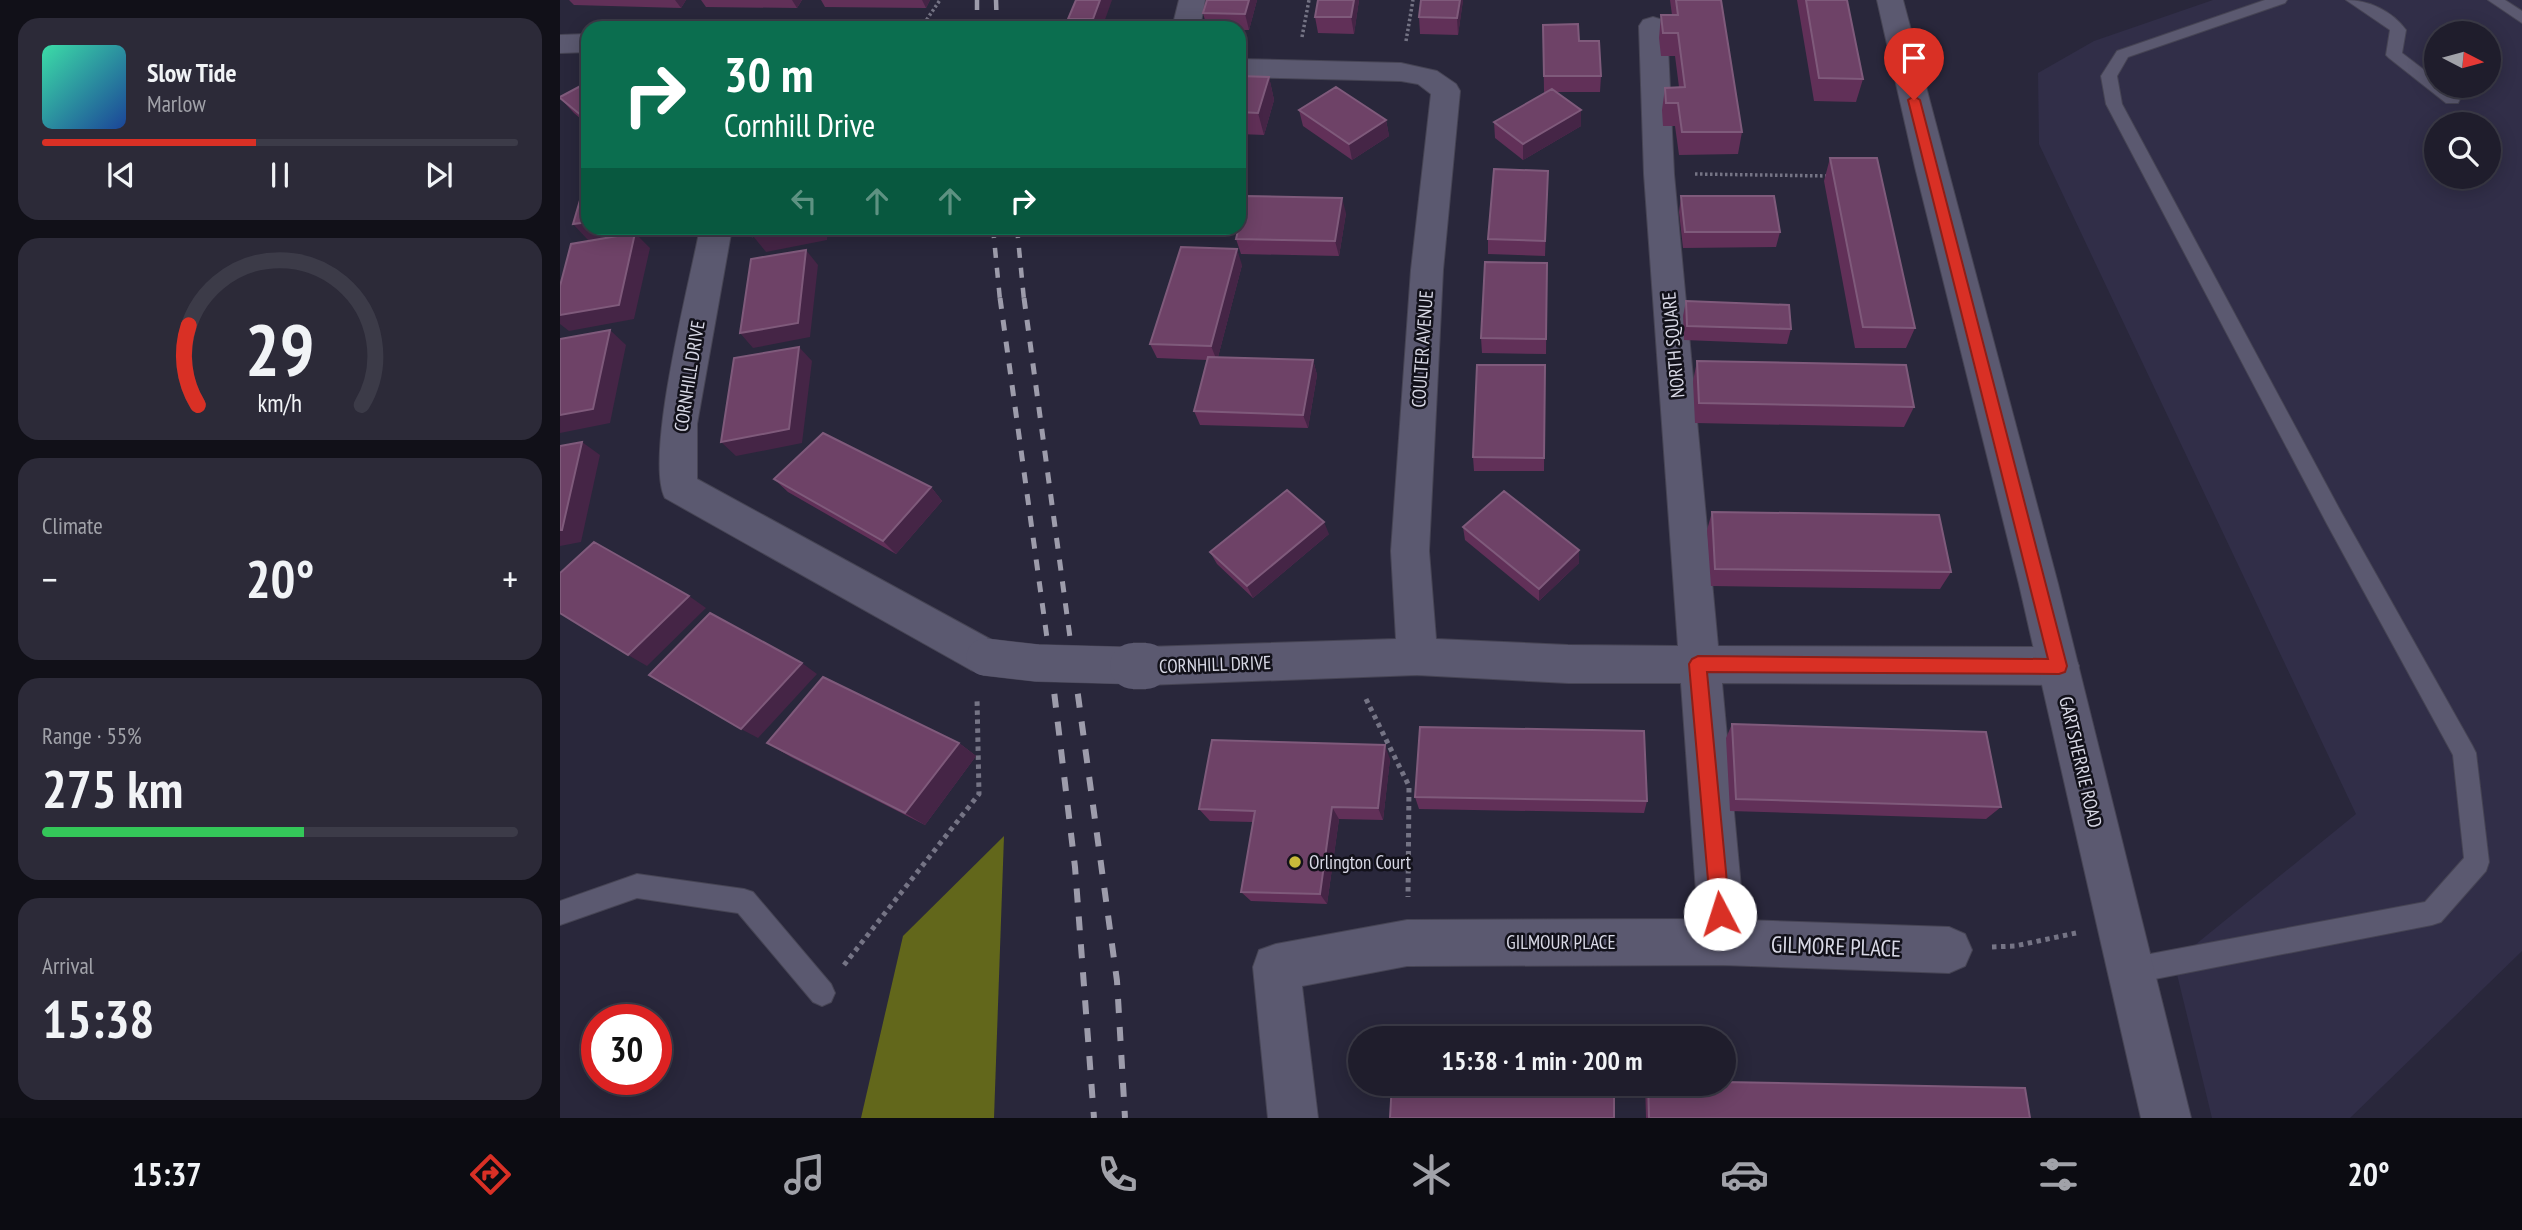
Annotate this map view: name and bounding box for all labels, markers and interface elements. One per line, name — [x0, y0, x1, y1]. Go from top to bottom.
north arrow — [2424, 21, 2501, 98]
map controls — [2424, 21, 2501, 189]
pin — [1884, 28, 1944, 100]
icon: arrive — [1895, 39, 1933, 77]
text: 30 m — [724, 42, 813, 106]
icon: right — [609, 49, 700, 140]
text: Slow Tide — [147, 56, 237, 89]
text: Marlow — [147, 89, 206, 118]
text: Cornhill Drive — [724, 104, 875, 146]
button: search — [2424, 112, 2501, 189]
icon: previous — [102, 156, 140, 194]
icon: pause — [261, 156, 299, 194]
icon: next — [420, 156, 458, 194]
icon: left — [785, 182, 823, 220]
icon: ahead — [858, 182, 896, 220]
icon: ahead — [931, 182, 969, 220]
icon: right — [1004, 182, 1042, 220]
street label: COULTER AVENUE — [1406, 290, 1438, 408]
street label: NORTH SQUARE — [1656, 291, 1690, 399]
text: 29 — [245, 301, 315, 395]
street label: CORNHILL DRIVE — [668, 319, 710, 433]
text: km/h — [258, 387, 302, 419]
text: Climate — [42, 511, 103, 540]
text: 20° — [246, 545, 314, 612]
text: − — [42, 554, 58, 603]
text: + — [502, 554, 518, 603]
street label: CORNHILL DRIVE — [1158, 650, 1272, 678]
street label: GARTSHERRIE ROAD — [2054, 694, 2108, 830]
text: Range · 55% — [42, 721, 142, 750]
text: 275 km — [42, 755, 183, 822]
place label: Orlington Court — [1309, 850, 1412, 874]
marker: Orlington Court — [1287, 854, 1303, 870]
position arrow — [1683, 877, 1757, 951]
street label: GILMORE PLACE — [1770, 929, 1902, 963]
street label: GILMOUR PLACE — [1506, 930, 1616, 954]
text: Arrival — [42, 951, 94, 980]
text: 15:38 — [42, 985, 154, 1052]
speed limit sign: 30 — [581, 1004, 672, 1095]
text: 15:38 · 1 min · 200 m — [1442, 1044, 1642, 1077]
icon: directions — [466, 1150, 515, 1199]
icon: music — [780, 1150, 829, 1199]
icon: phone — [1093, 1150, 1142, 1199]
icon: climate — [1407, 1150, 1456, 1199]
icon: car — [1720, 1150, 1769, 1199]
icon: filters — [2034, 1150, 2083, 1199]
text: 15:37 — [132, 1153, 202, 1195]
text: 20° — [2347, 1153, 2390, 1195]

